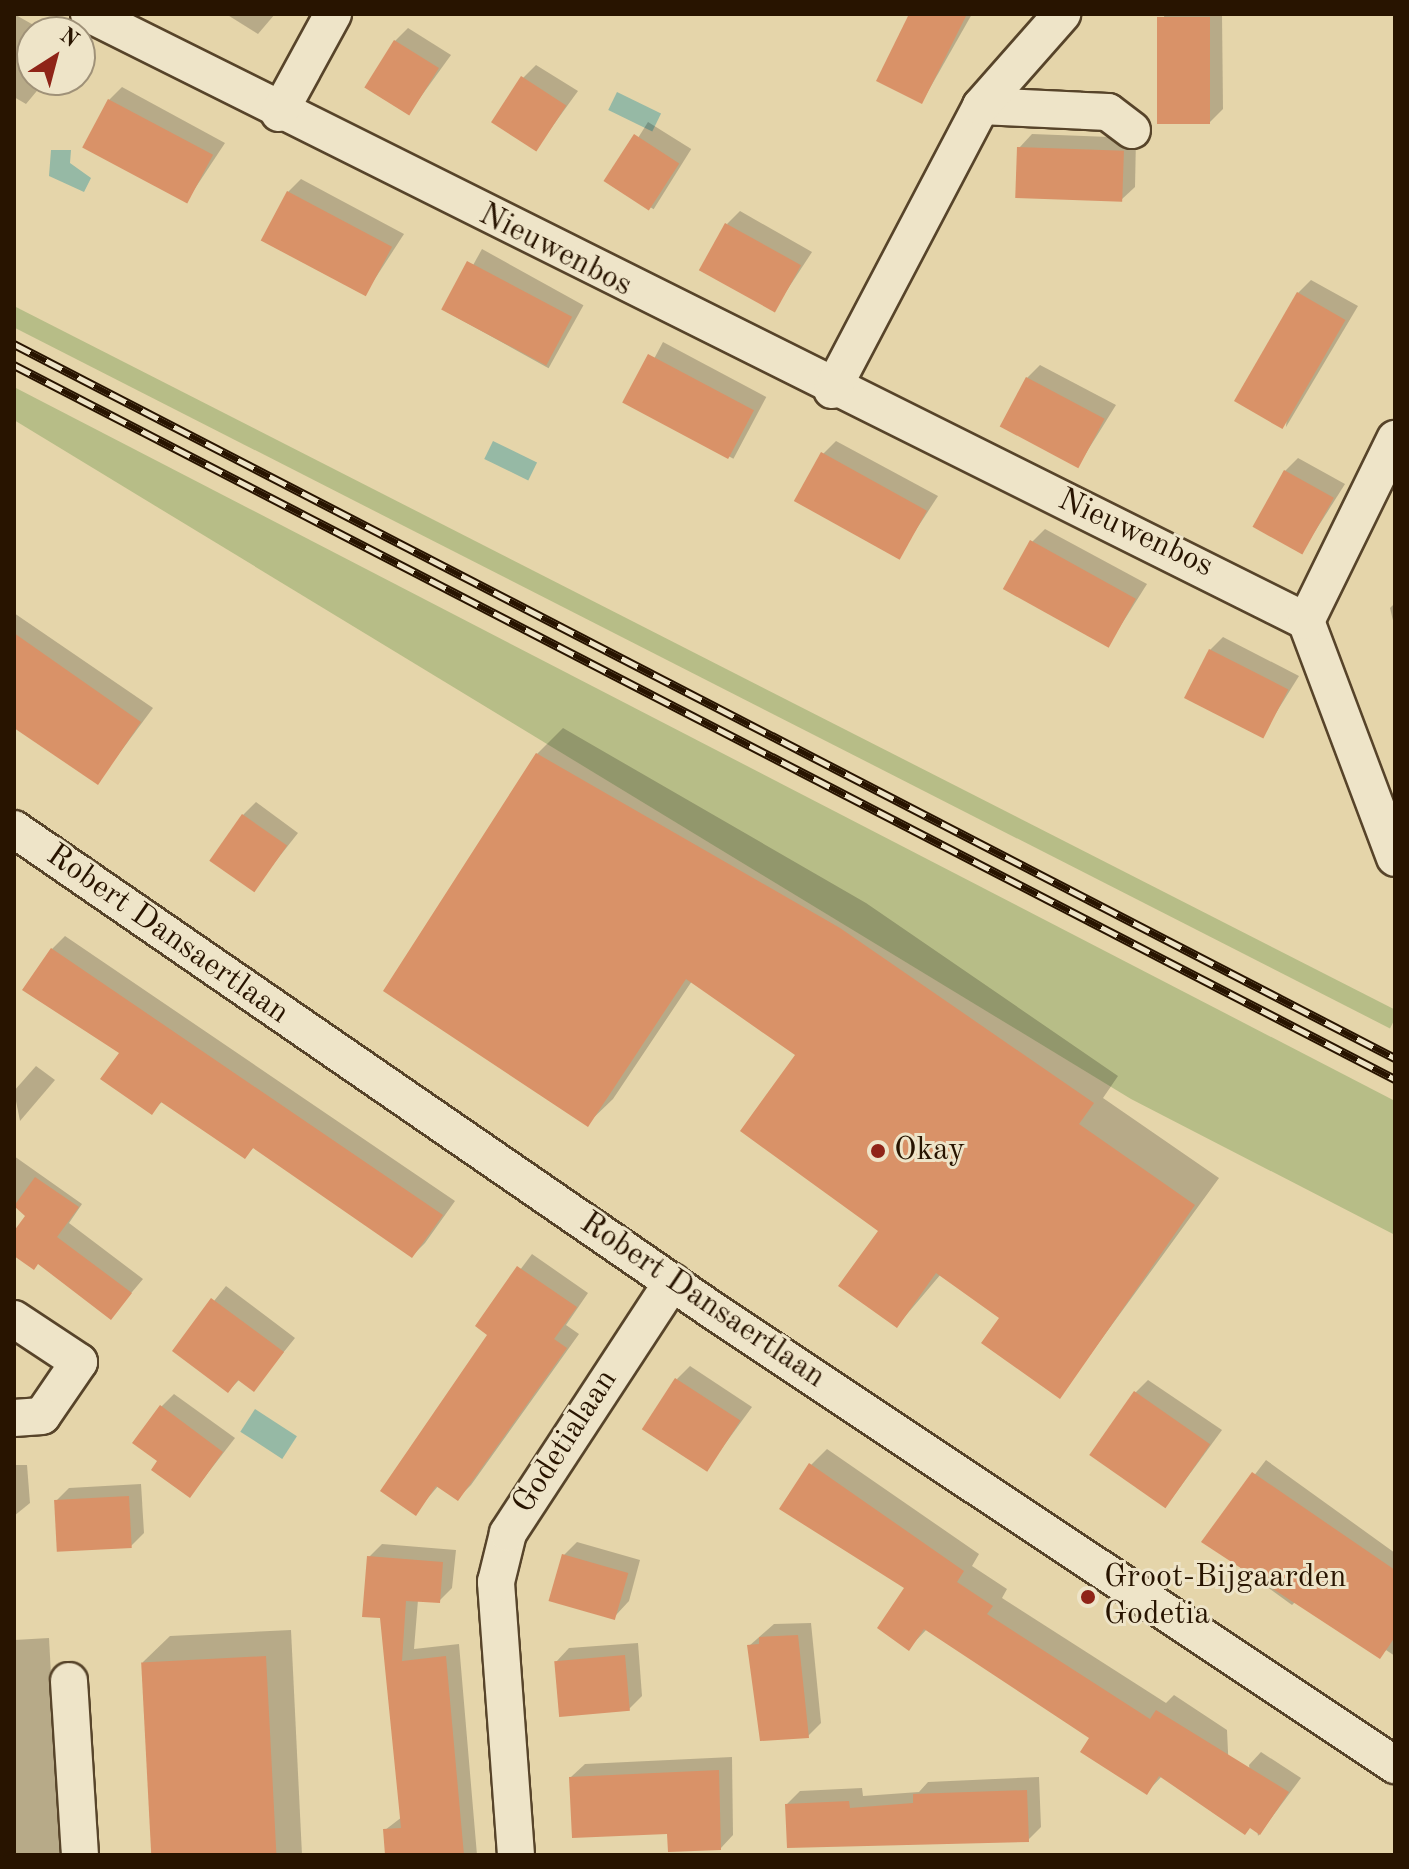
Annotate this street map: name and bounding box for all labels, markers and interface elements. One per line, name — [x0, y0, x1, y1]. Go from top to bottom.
north arrow — [16, 16, 96, 96]
text: N — [56, 24, 82, 52]
street label: Nieuwenbos — [472, 196, 638, 306]
street label: Nieuwenbos — [1051, 481, 1219, 587]
street label: Robert Dansaertlaan — [38, 837, 296, 1033]
place label: Okay — [894, 1132, 965, 1170]
marker: Okay — [869, 1142, 887, 1160]
street label: Robert Dansaertlaan — [572, 1205, 832, 1397]
street label: Godetialaan — [505, 1363, 627, 1521]
place label: Groot-Bijgaarden Godetia — [1104, 1560, 1347, 1635]
marker: Groot-Bijgaarden Godetia — [1079, 1588, 1097, 1606]

